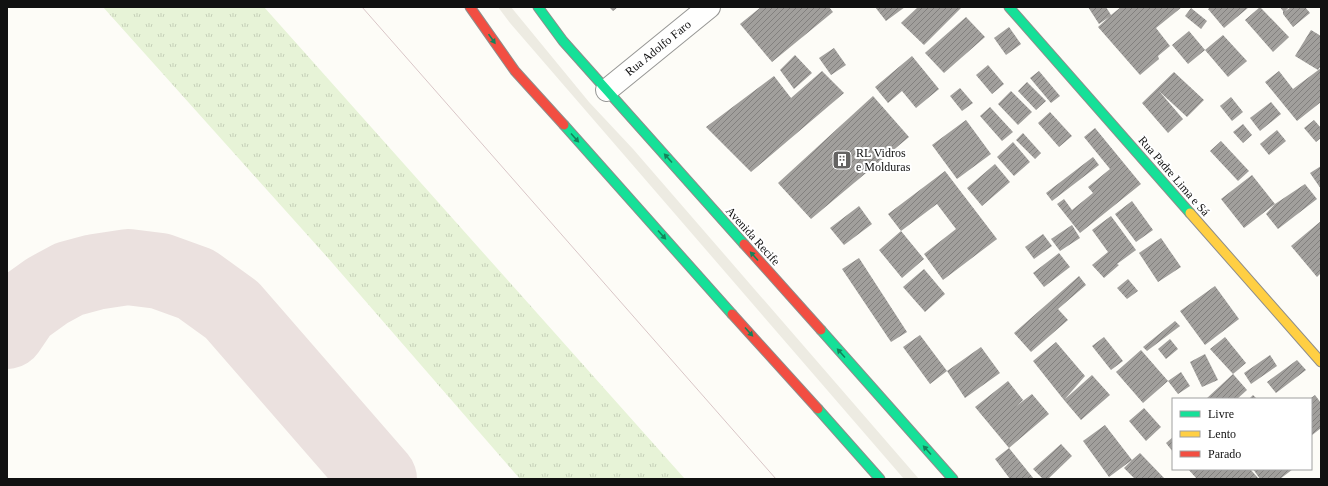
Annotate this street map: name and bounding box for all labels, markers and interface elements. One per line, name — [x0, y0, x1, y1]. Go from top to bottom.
street label: Rua Adolfo Faro — [622, 17, 694, 79]
one-way arrow — [488, 34, 496, 44]
one-way arrow — [571, 133, 580, 144]
street label: Rua Padre Lima e Sá — [1135, 133, 1213, 219]
place label: RL Vidros e Molduras — [856, 146, 911, 174]
building icon: RL Vidros e Molduras — [831, 149, 853, 171]
one-way arrow — [664, 154, 673, 163]
street label: Avenida Recife — [723, 204, 783, 268]
one-way arrow — [657, 230, 667, 240]
one-way arrow — [750, 250, 759, 261]
one-way arrow — [744, 327, 753, 337]
one-way arrow — [836, 347, 845, 358]
legend — [1172, 398, 1312, 470]
text: Livre — [1208, 407, 1234, 421]
text: Lento — [1208, 427, 1236, 441]
one-way arrow — [922, 445, 932, 455]
text: Parado — [1208, 447, 1241, 461]

